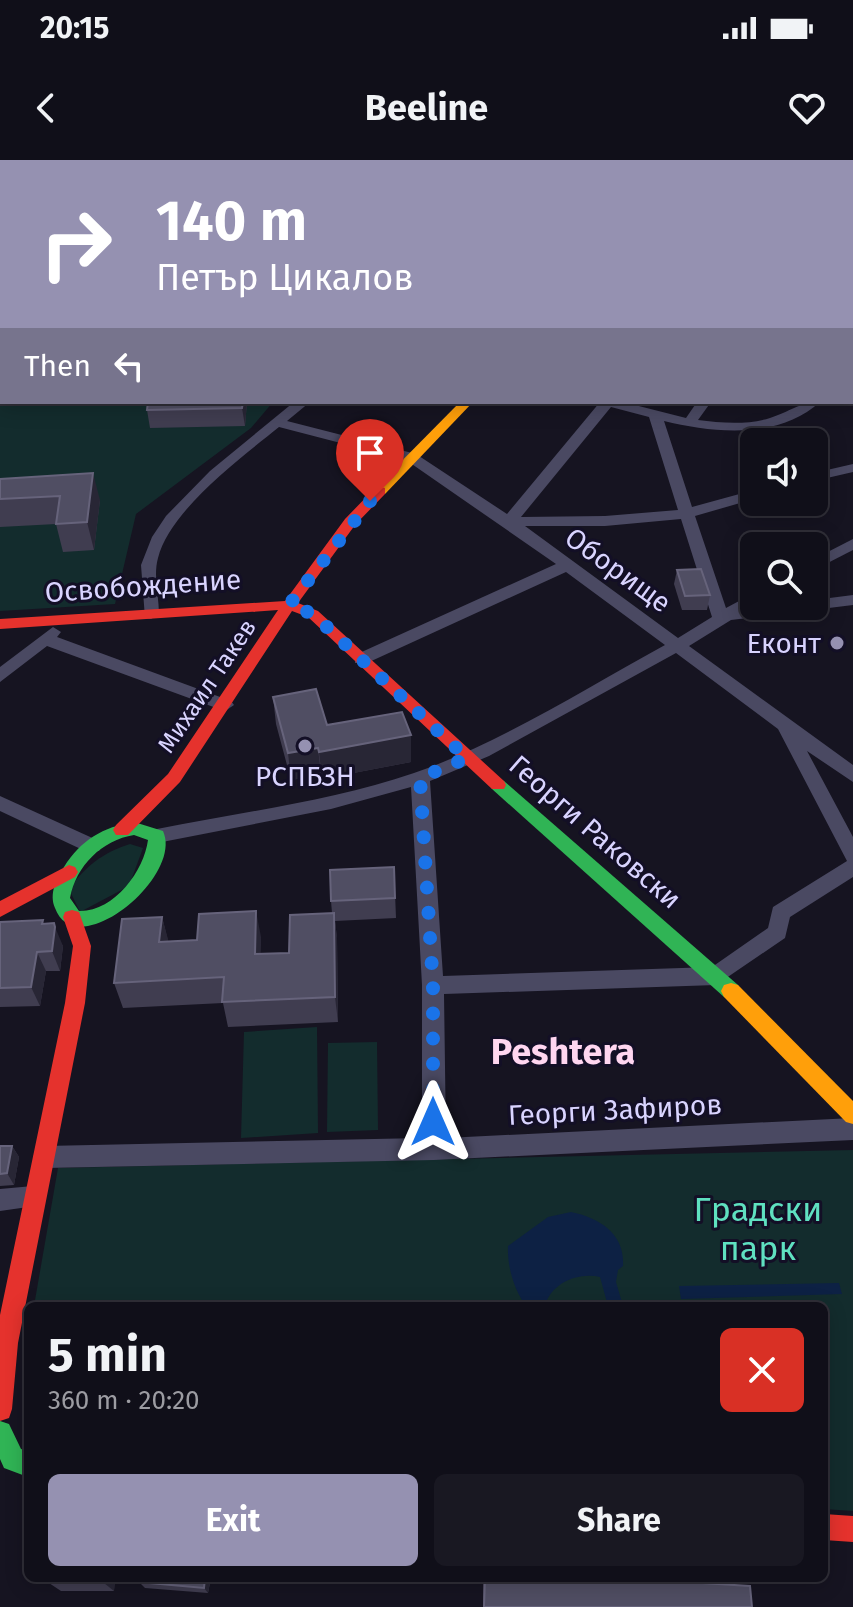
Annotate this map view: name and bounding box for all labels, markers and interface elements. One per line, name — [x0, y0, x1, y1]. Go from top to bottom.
text: 20:15 — [40, 10, 109, 46]
icon: back — [24, 86, 68, 130]
text: Beeline — [365, 86, 488, 130]
icon: heart — [785, 86, 829, 130]
text: 140 m — [156, 188, 307, 255]
icon: right — [24, 192, 128, 296]
text: Петър Цикалов — [156, 256, 413, 300]
icon: left — [107, 344, 151, 388]
text: Then — [24, 348, 91, 384]
pin — [336, 419, 404, 501]
map controls — [740, 428, 828, 620]
button: sound — [740, 428, 828, 516]
icon: arrive — [348, 431, 392, 475]
street label: Оборище — [559, 521, 677, 619]
button: search — [740, 532, 828, 620]
street label: Освобождение — [44, 563, 242, 609]
street label: Михаил Такев — [152, 614, 262, 758]
place label: Еконт — [746, 627, 821, 660]
marker: Еконт — [828, 634, 846, 652]
marker: РСПБЗН — [296, 737, 314, 755]
street label: Георги Раковски — [502, 748, 688, 916]
place label: РСПБЗН — [255, 760, 355, 793]
district label: Peshtera — [491, 1030, 635, 1074]
position arrow — [391, 1080, 475, 1164]
street label: Георги Зафиров — [507, 1088, 723, 1132]
park label: Градски парк — [694, 1189, 822, 1269]
text: 5 min — [48, 1326, 167, 1384]
button: close — [720, 1328, 804, 1412]
text: 360 m · 20:20 — [48, 1385, 200, 1416]
button: Exit — [48, 1474, 418, 1566]
button: Share — [434, 1474, 804, 1566]

